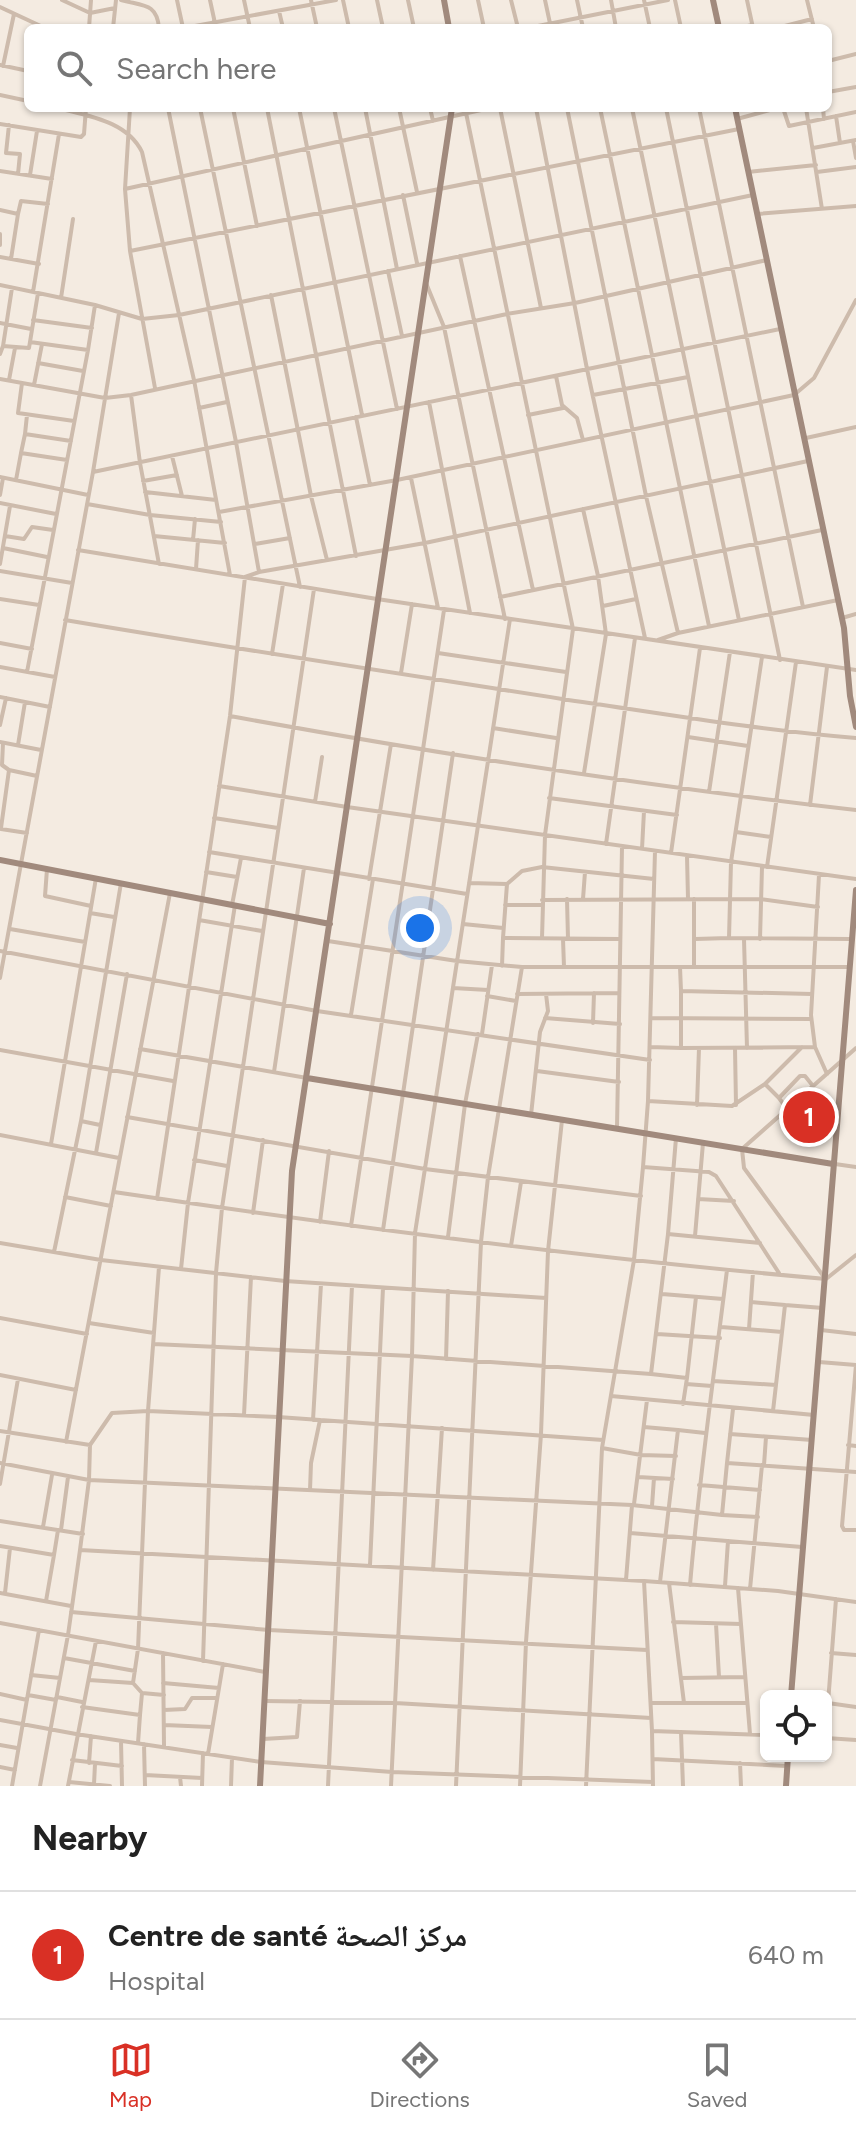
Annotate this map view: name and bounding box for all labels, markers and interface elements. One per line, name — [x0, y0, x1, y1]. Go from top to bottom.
search box — [24, 24, 832, 112]
icon: search — [52, 46, 96, 90]
text: Search here — [116, 50, 276, 87]
your location — [400, 908, 440, 948]
pin: 1 — [783, 1087, 835, 1147]
map controls — [760, 1690, 832, 1762]
button: locate — [760, 1690, 832, 1762]
text: Nearby — [32, 1818, 147, 1859]
text: Centre de santé مركز الصحة — [108, 1917, 467, 1954]
text: 1 — [53, 1939, 63, 1971]
text: 640 m — [748, 1939, 824, 1971]
text: Hospital — [108, 1965, 205, 1997]
tab: Map — [109, 2038, 153, 2113]
tab: Directions — [370, 2038, 470, 2113]
tab: Saved — [687, 2038, 747, 2113]

